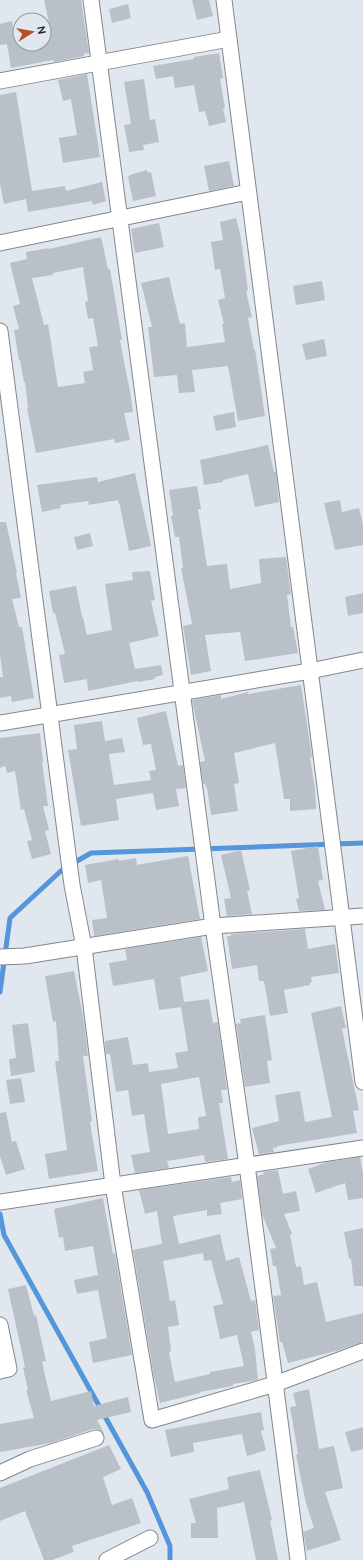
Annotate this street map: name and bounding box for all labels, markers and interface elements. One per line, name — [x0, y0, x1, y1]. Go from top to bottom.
north arrow — [12, 12, 52, 52]
text: N — [35, 25, 48, 35]

